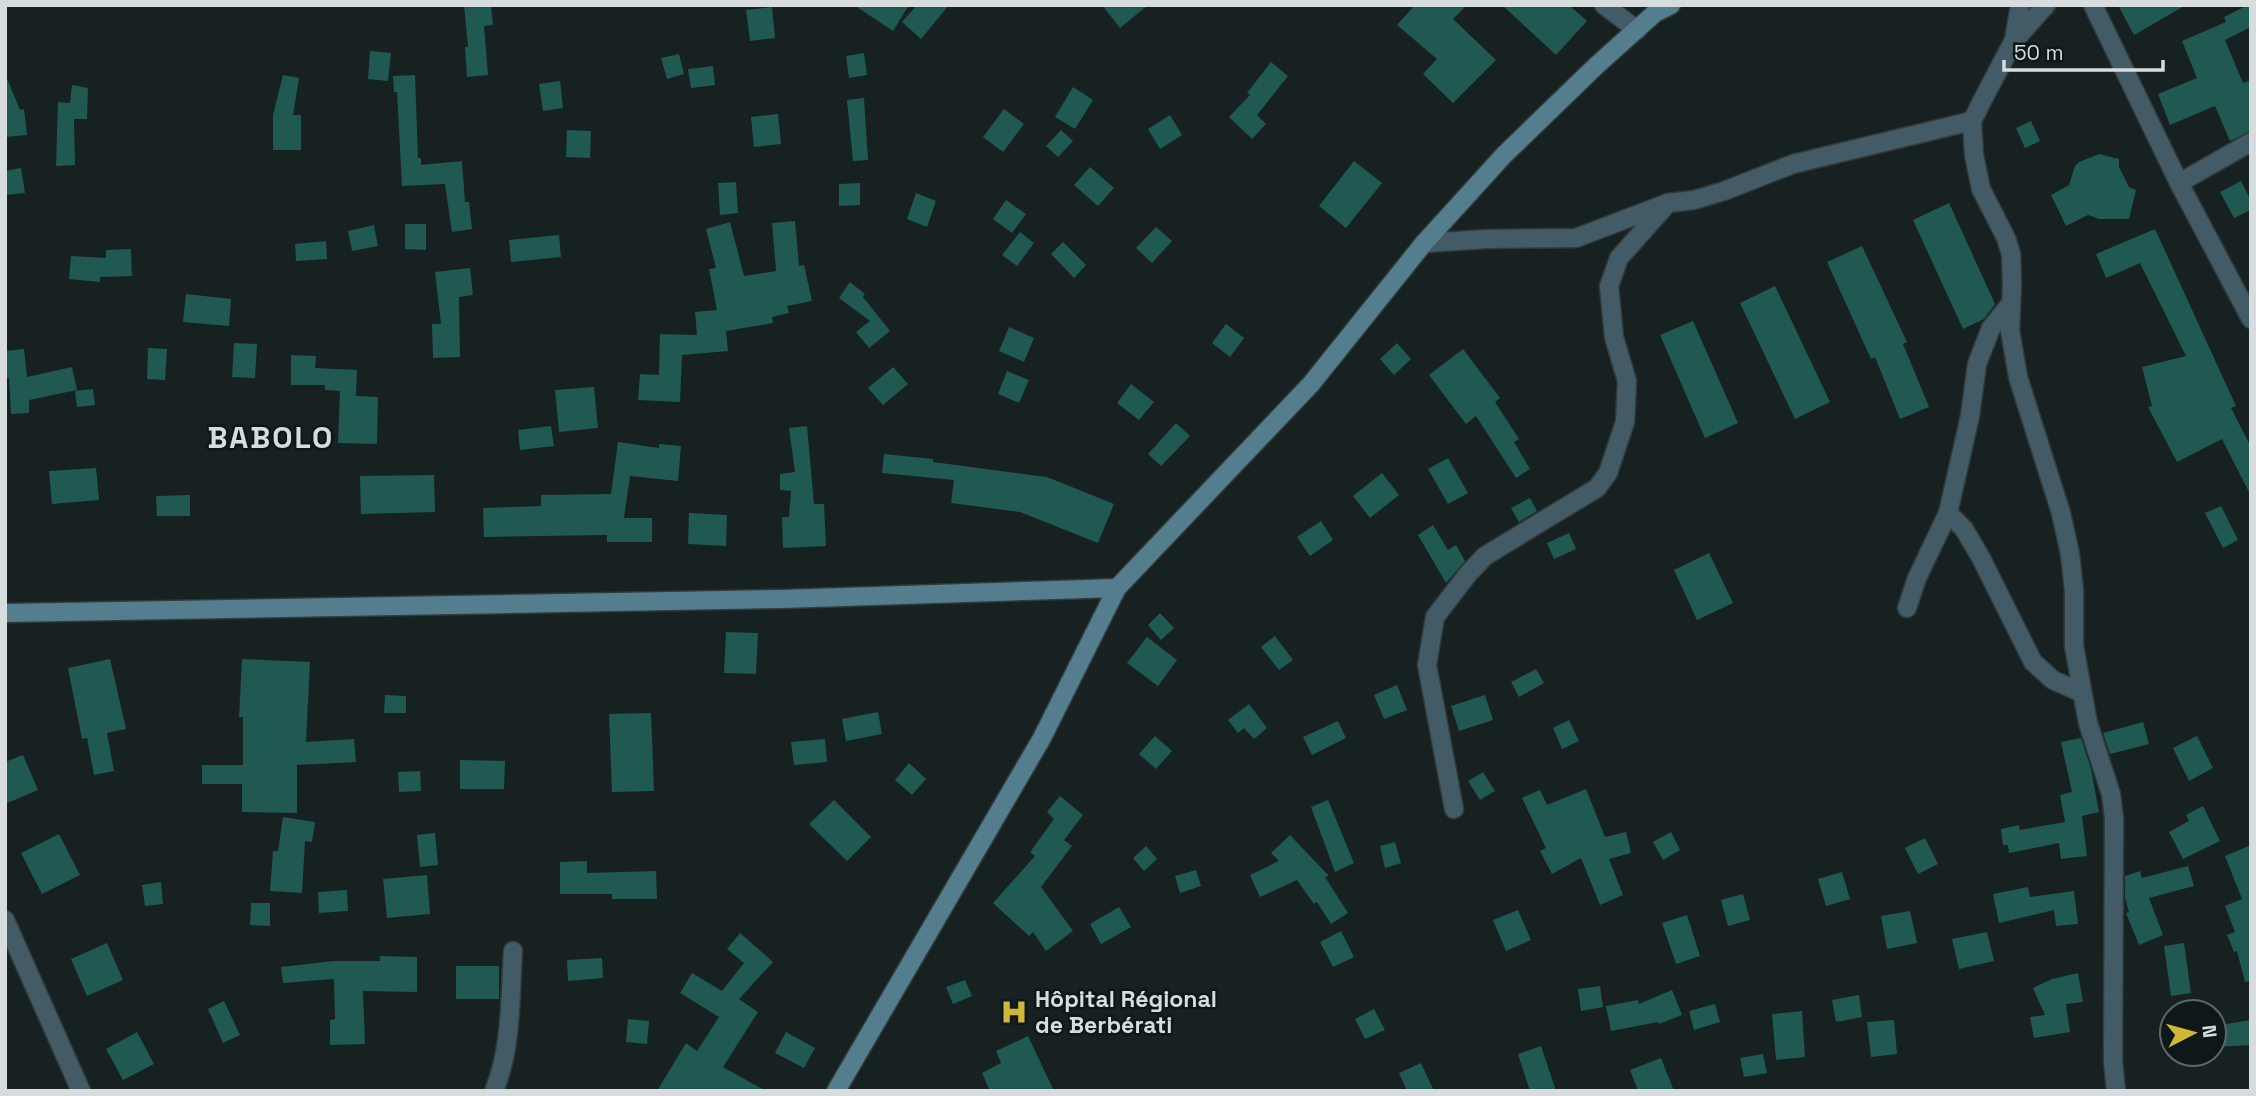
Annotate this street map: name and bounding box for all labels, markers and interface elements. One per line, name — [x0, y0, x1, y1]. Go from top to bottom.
scale bar — [2004, 28, 2163, 72]
text: 50 m — [2014, 39, 2064, 66]
district label: BABOLO — [208, 418, 334, 457]
place label: Hôpital Régional de Berbérati — [1035, 984, 1217, 1040]
hospital icon: Hôpital Régional de Berbérati — [999, 997, 1029, 1027]
north arrow — [2158, 998, 2228, 1068]
text: N — [2196, 1024, 2223, 1039]

